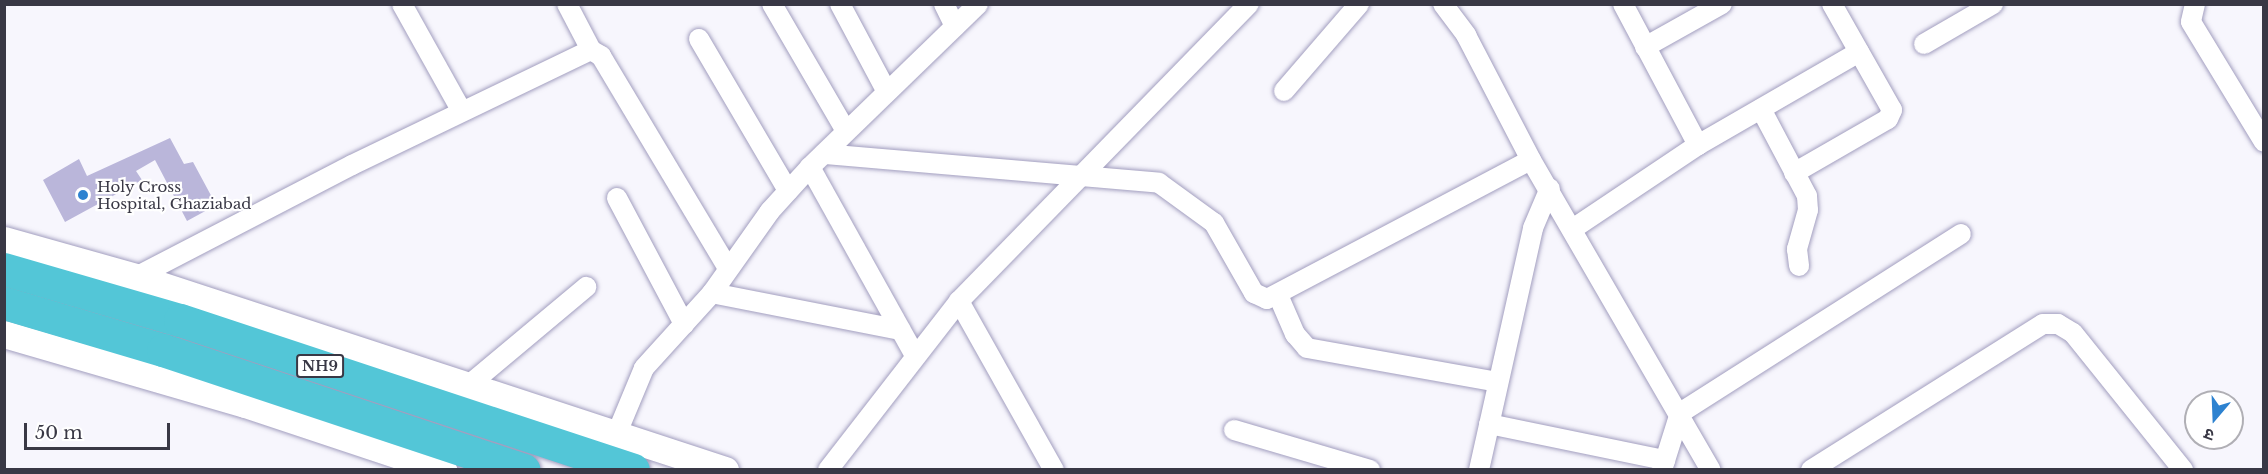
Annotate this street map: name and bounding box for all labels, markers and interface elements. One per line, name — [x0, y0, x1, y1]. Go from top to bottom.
place label: Holy Cross Hospital, Ghaziabad — [97, 177, 251, 212]
marker: Holy Cross Hospital, Ghaziabad — [74, 186, 92, 204]
road number: NH9 — [296, 355, 344, 377]
north arrow — [2184, 390, 2244, 450]
scale bar — [27, 411, 172, 449]
text: 50 m — [35, 422, 83, 444]
text: उ — [2201, 424, 2216, 446]

